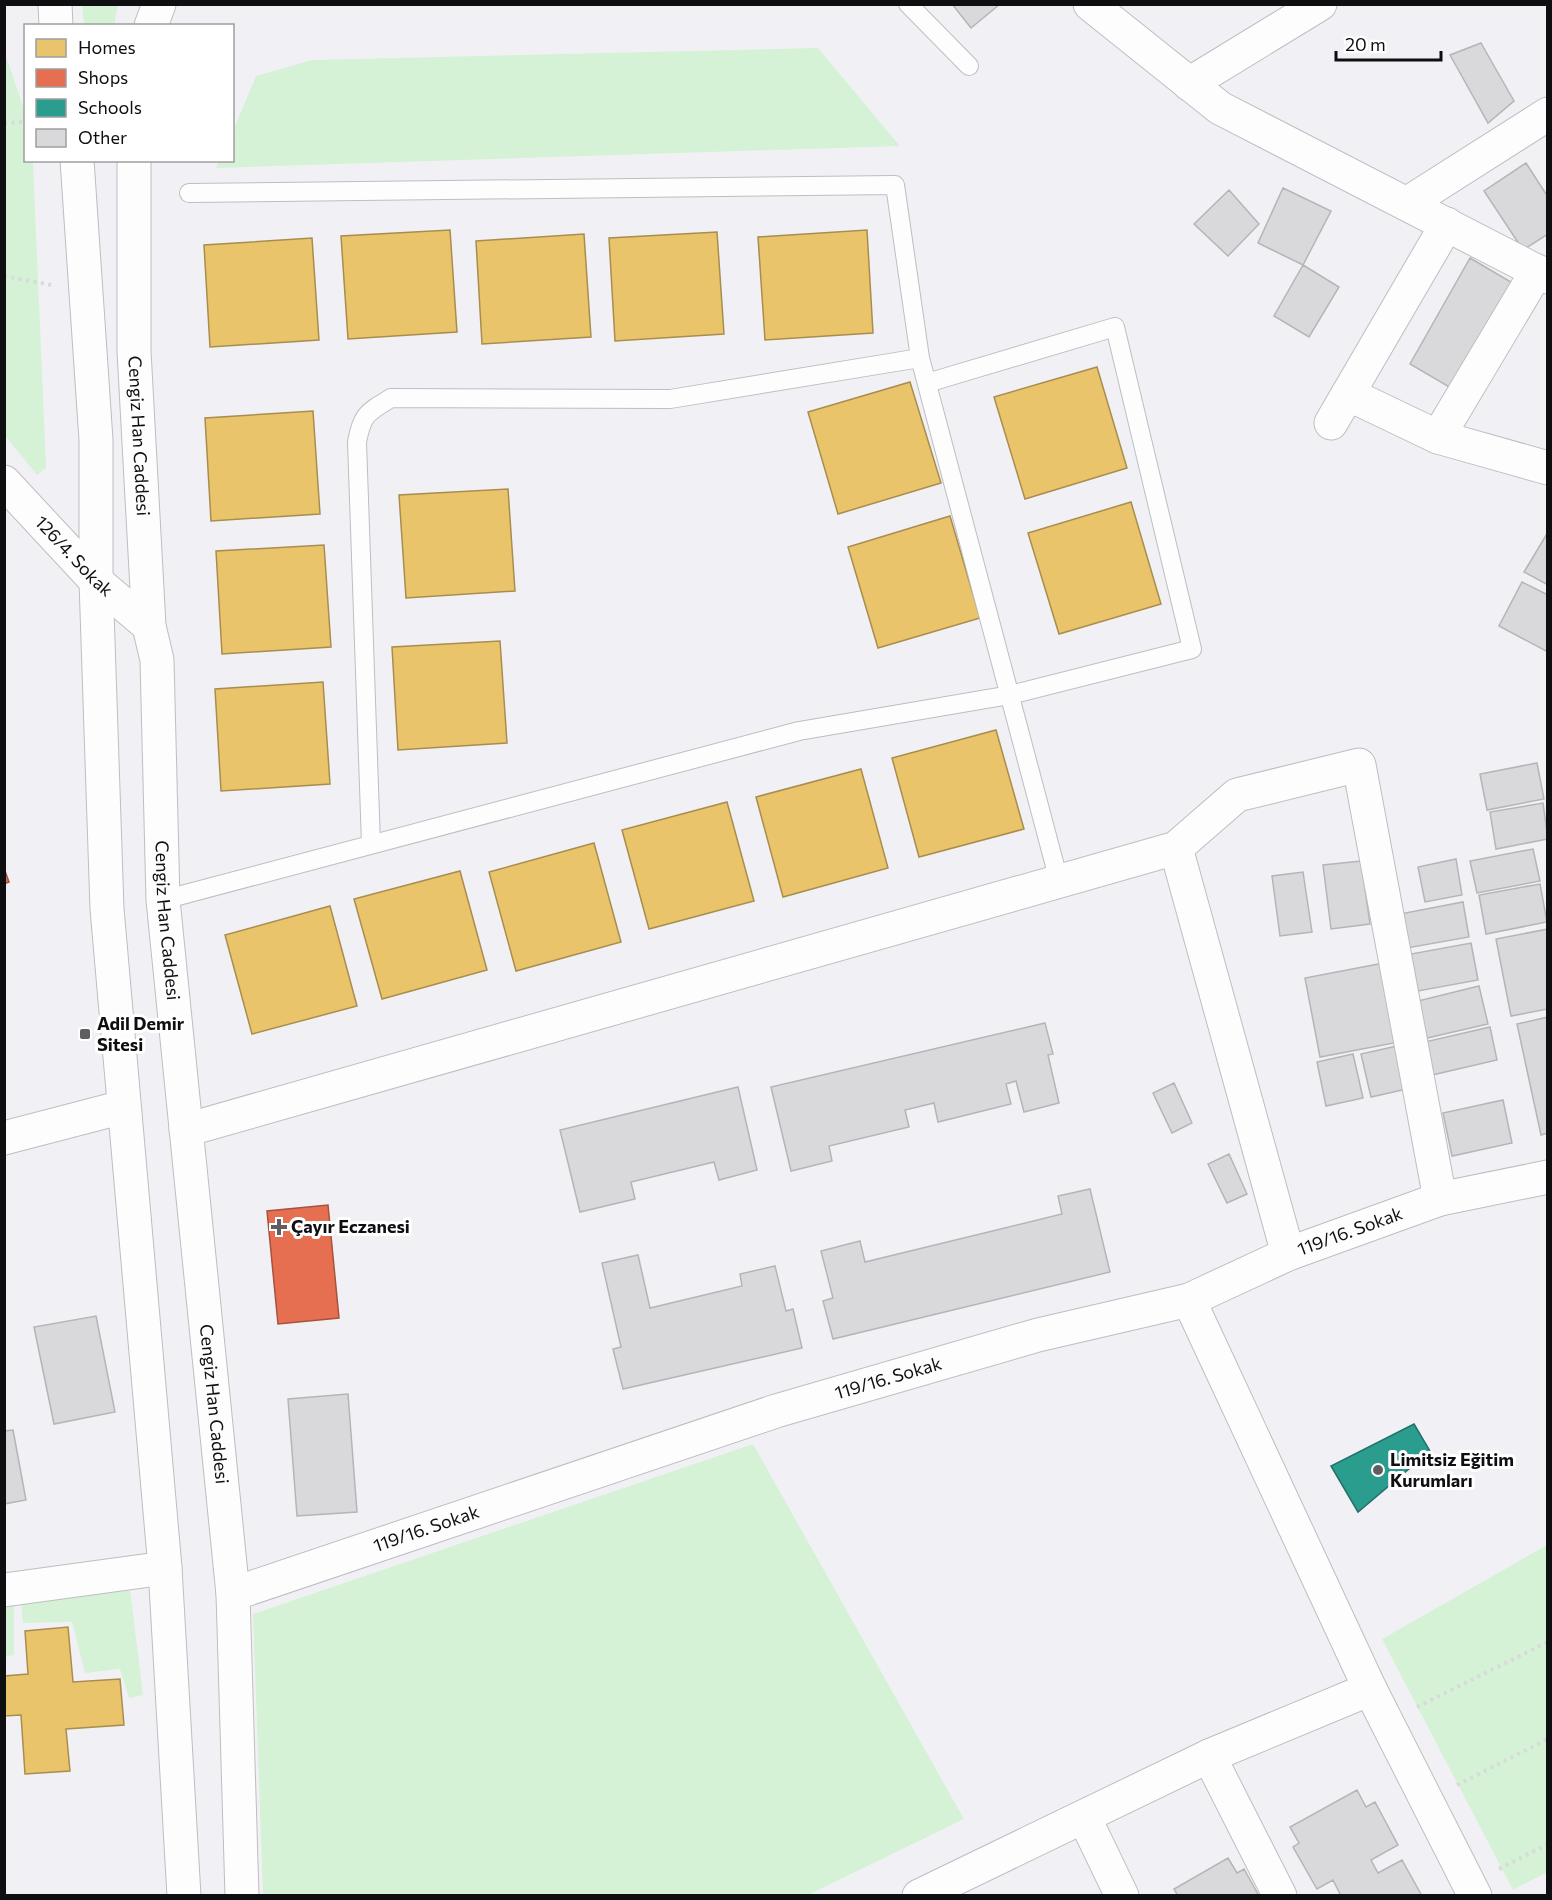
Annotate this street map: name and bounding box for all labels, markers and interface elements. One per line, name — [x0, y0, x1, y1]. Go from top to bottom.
legend — [24, 24, 234, 162]
scale bar — [1336, 24, 1441, 62]
text: 20 m — [1345, 33, 1386, 55]
text: Homes — [78, 36, 136, 58]
text: Shops — [78, 66, 128, 88]
text: Schools — [78, 96, 142, 118]
text: Other — [78, 126, 127, 148]
street label: Cengiz Han Caddesi — [124, 355, 155, 517]
street label: 126/4. Sokak — [31, 511, 118, 601]
street label: Cengiz Han Caddesi — [152, 840, 185, 1001]
place label: Adil Demir Sitesi — [97, 1012, 185, 1055]
marker: Adil Demir Sitesi — [78, 1027, 92, 1041]
street label: 119/16. Sokak — [1294, 1201, 1406, 1260]
place label: Çayır Eczanesi — [291, 1215, 410, 1237]
marker: Çayır Eczanesi — [272, 1220, 286, 1234]
street label: Cengiz Han Caddesi — [196, 1323, 234, 1485]
street label: 119/16. Sokak — [832, 1351, 944, 1403]
place label: Limitsiz Eğitim Kurumları — [1390, 1448, 1514, 1491]
marker: Limitsiz Eğitim Kurumları — [1371, 1463, 1385, 1477]
street label: 119/16. Sokak — [370, 1500, 482, 1556]

